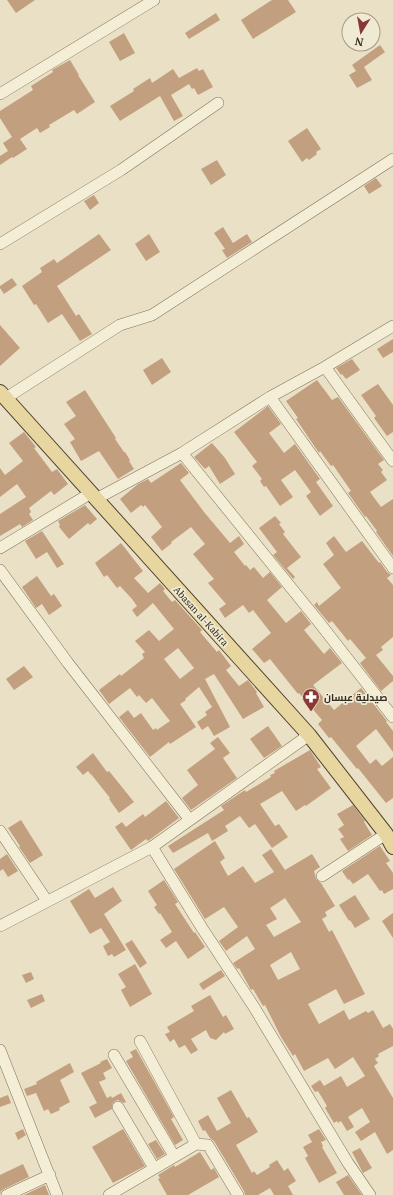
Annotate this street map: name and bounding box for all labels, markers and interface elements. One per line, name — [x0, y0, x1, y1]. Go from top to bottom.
north arrow — [341, 12, 381, 52]
text: N — [353, 34, 365, 49]
street label: Abasan al-Kabira — [171, 583, 231, 649]
pharmacy icon: صيدلية عبسان — [301, 687, 321, 712]
place label: صيدلية عبسان — [324, 691, 387, 704]

